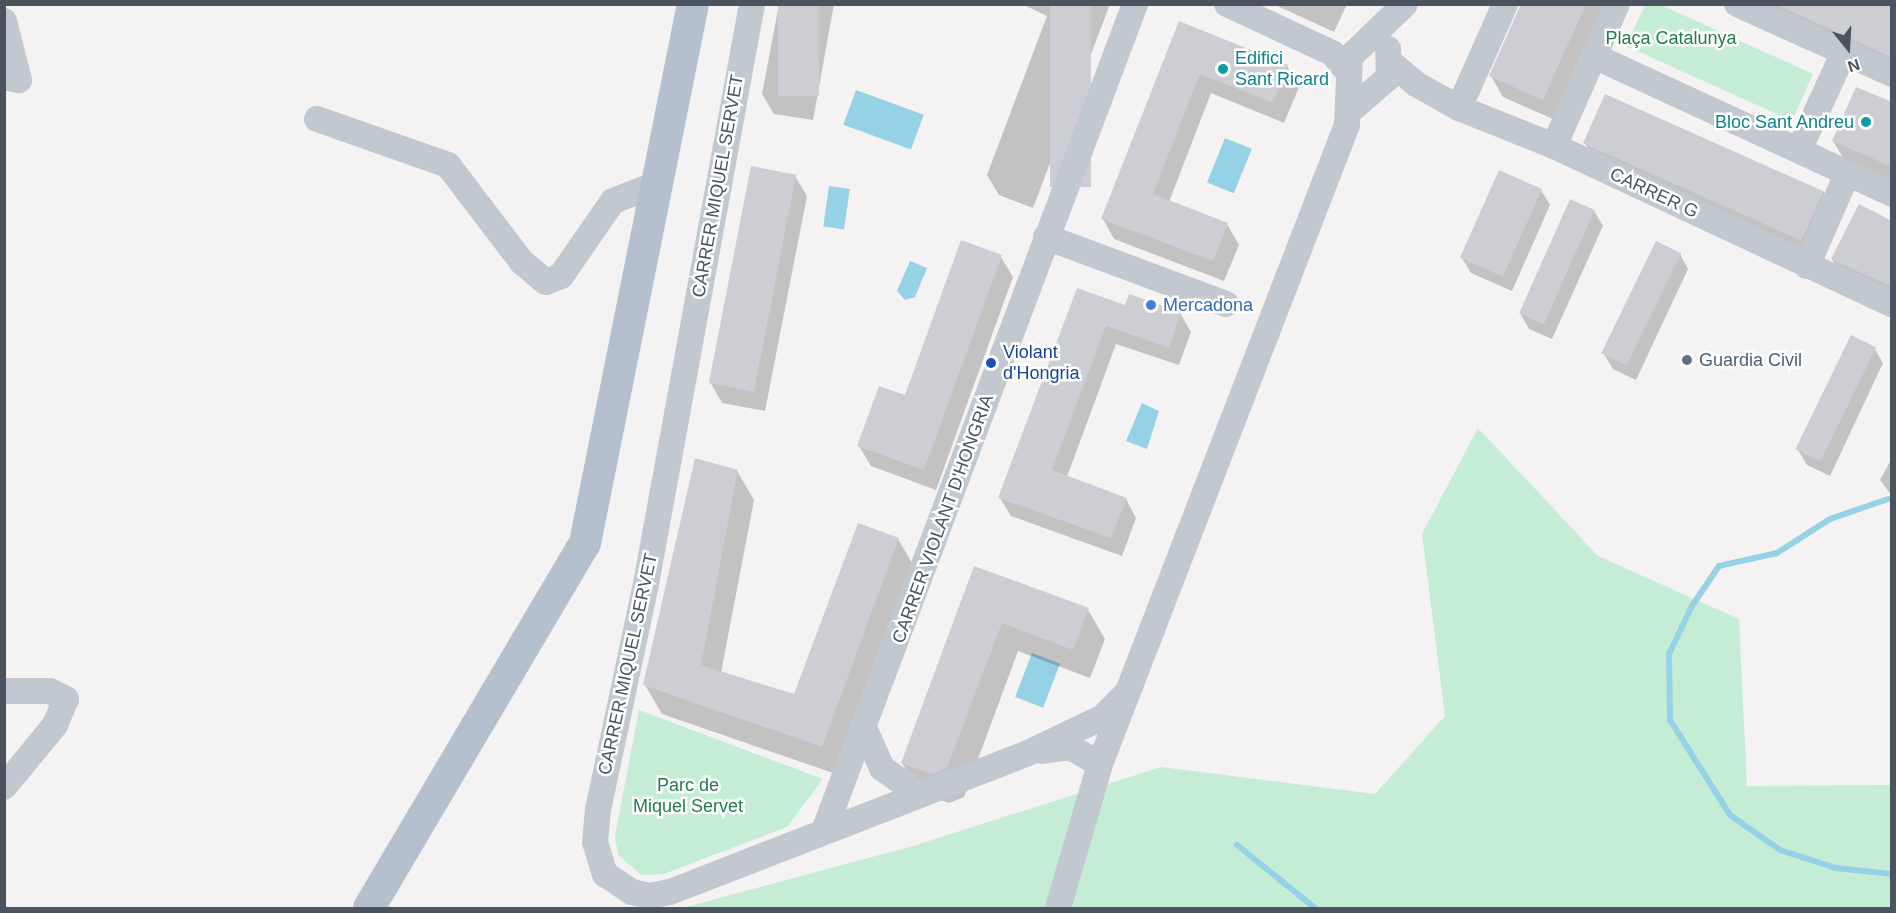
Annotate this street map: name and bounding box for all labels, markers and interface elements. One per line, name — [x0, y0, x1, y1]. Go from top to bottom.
north arrow — [1818, 18, 1878, 78]
park label: Plaça Catalunya — [1605, 27, 1737, 49]
place label: Edifici Sant Ricard — [1235, 48, 1329, 90]
text: N — [1846, 56, 1862, 75]
marker: Edifici Sant Ricard — [1216, 62, 1230, 76]
street label: CARRER MIQUEL SERVET — [688, 72, 748, 300]
place label: Bloc Sant Andreu — [1714, 111, 1854, 133]
marker: Bloc Sant Andreu — [1859, 115, 1873, 129]
street label: CARRER G — [1606, 163, 1702, 223]
place label: Mercadona — [1163, 294, 1253, 316]
marker: Mercadona — [1144, 298, 1158, 312]
place label: Violant d'Hongria — [1003, 342, 1079, 385]
place label: Guardia Civil — [1699, 349, 1802, 371]
marker: Guardia Civil — [1680, 353, 1694, 367]
marker: Violant d'Hongria — [984, 356, 998, 370]
street label: CARRER VIOLANT D'HONGRIA — [888, 392, 998, 646]
street label: CARRER MIQUEL SERVET — [594, 551, 662, 777]
park label: Parc de Miquel Servet — [633, 775, 743, 818]

